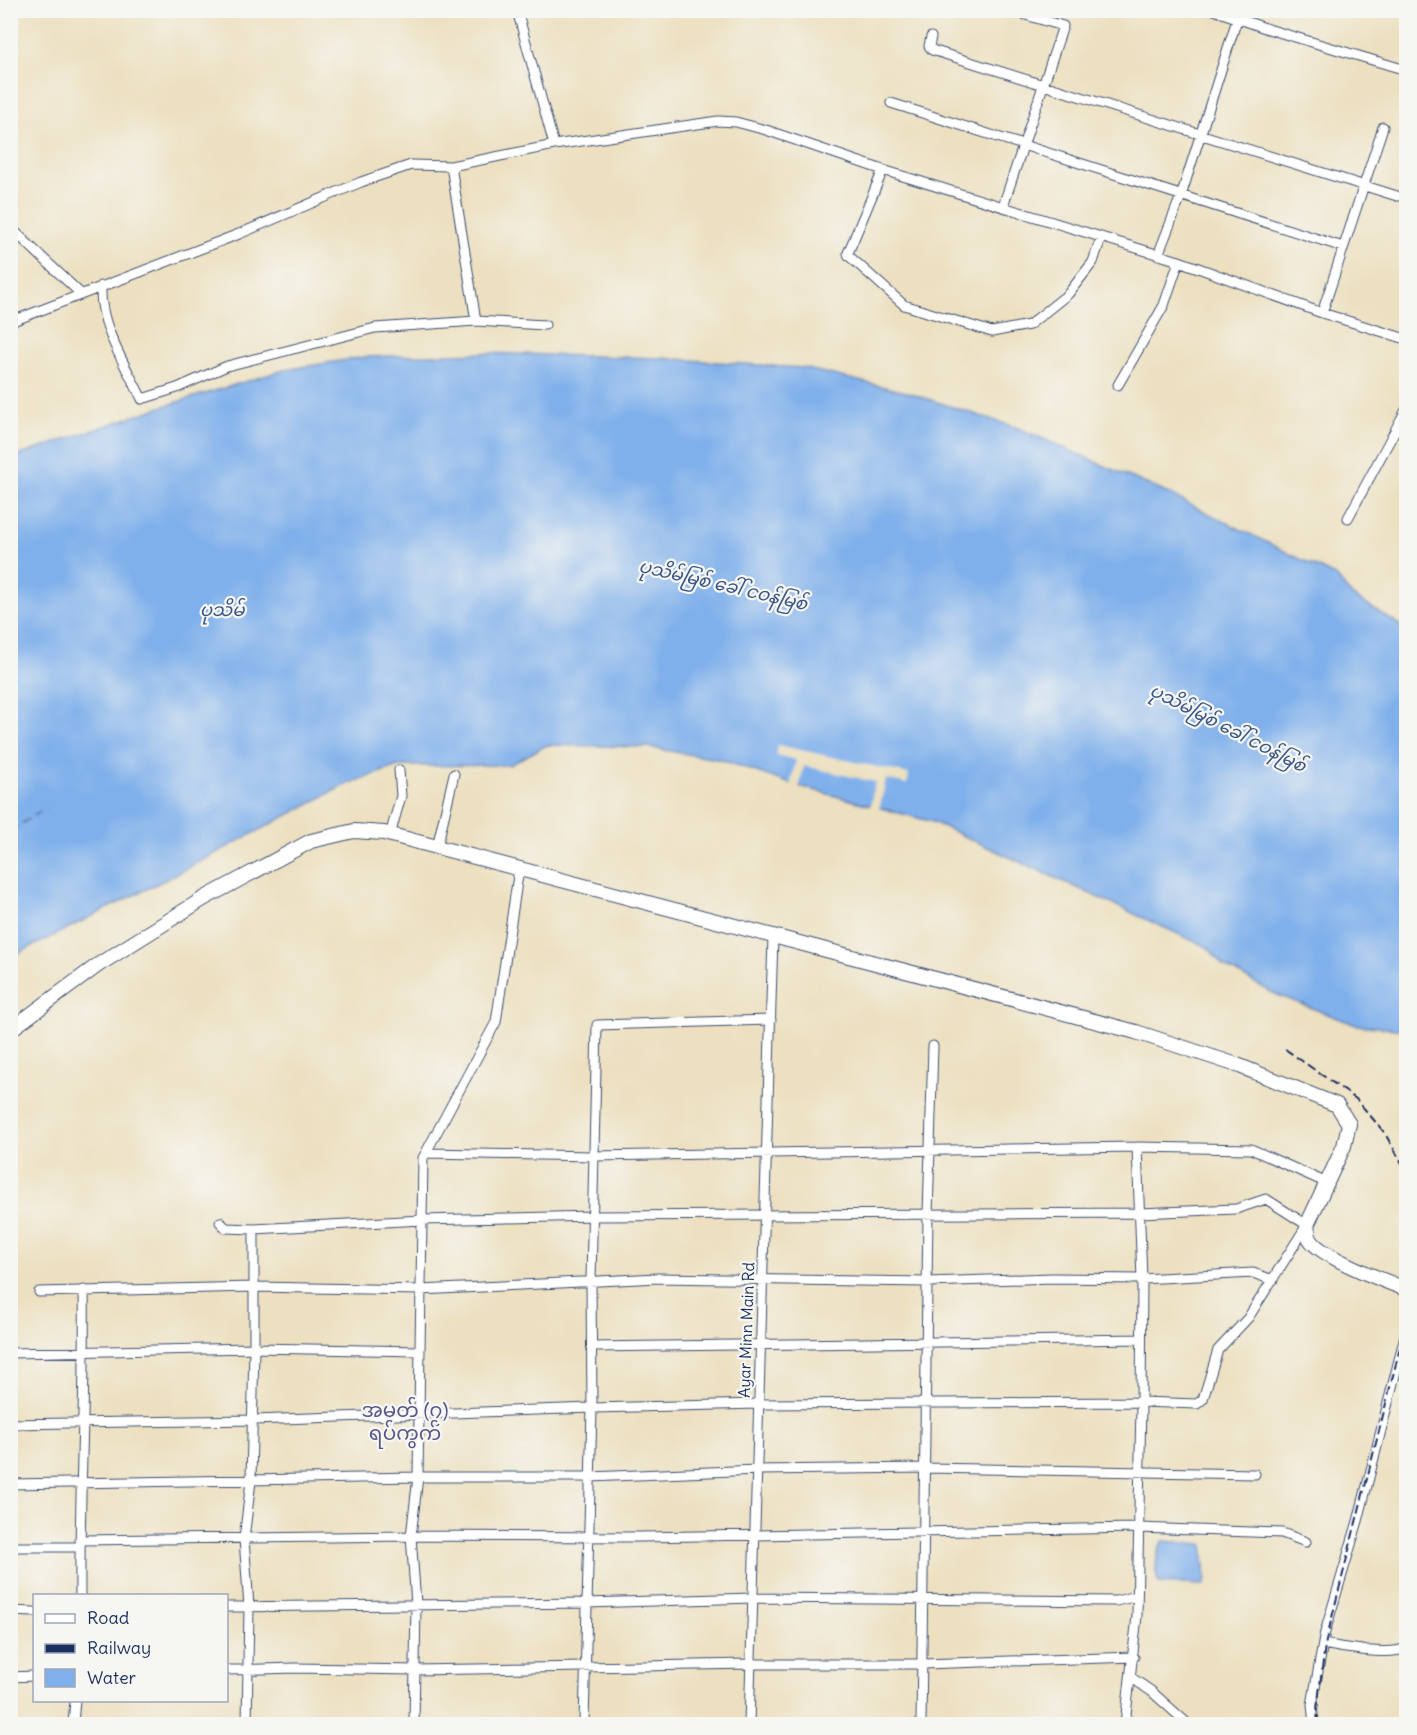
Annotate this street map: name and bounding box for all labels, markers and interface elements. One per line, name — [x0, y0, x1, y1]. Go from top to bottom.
water label: ပုသိမ်မြစ် ခေါ် ငဝန်မြစ် — [636, 553, 811, 619]
water label: ပုသိမ် — [200, 597, 246, 625]
water label: ပုသိမ်မြစ် ခေါ် ငဝန်မြစ် — [1144, 677, 1312, 781]
street label: Ayar Minn Main Rd — [734, 1262, 758, 1398]
district label: အမှတ် (၇) ရပ်ကွက် — [361, 1396, 449, 1449]
legend — [33, 1594, 228, 1702]
text: Road — [87, 1606, 130, 1629]
text: Railway — [87, 1636, 151, 1659]
text: Water — [87, 1666, 137, 1689]

